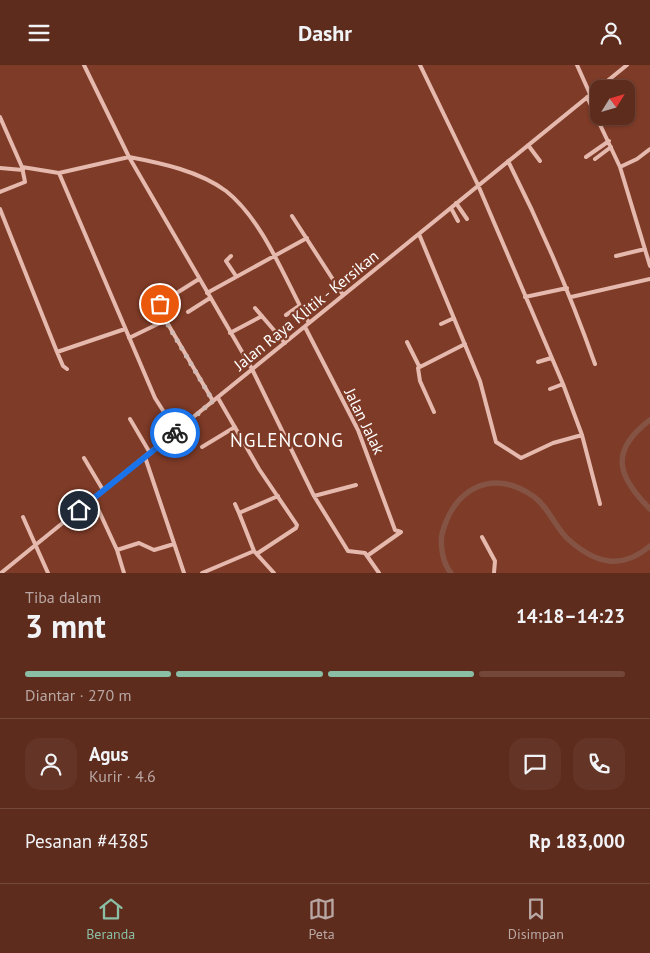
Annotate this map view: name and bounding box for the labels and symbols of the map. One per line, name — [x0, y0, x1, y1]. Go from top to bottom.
north arrow — [590, 80, 635, 125]
street label: Jalan Raya Klitik - Kersikan — [229, 245, 382, 375]
pin — [139, 283, 181, 325]
street label: Jalan Jalak — [340, 384, 390, 458]
courier — [150, 408, 200, 458]
district label: NGLENCONG — [230, 428, 344, 452]
pin — [58, 489, 100, 531]

